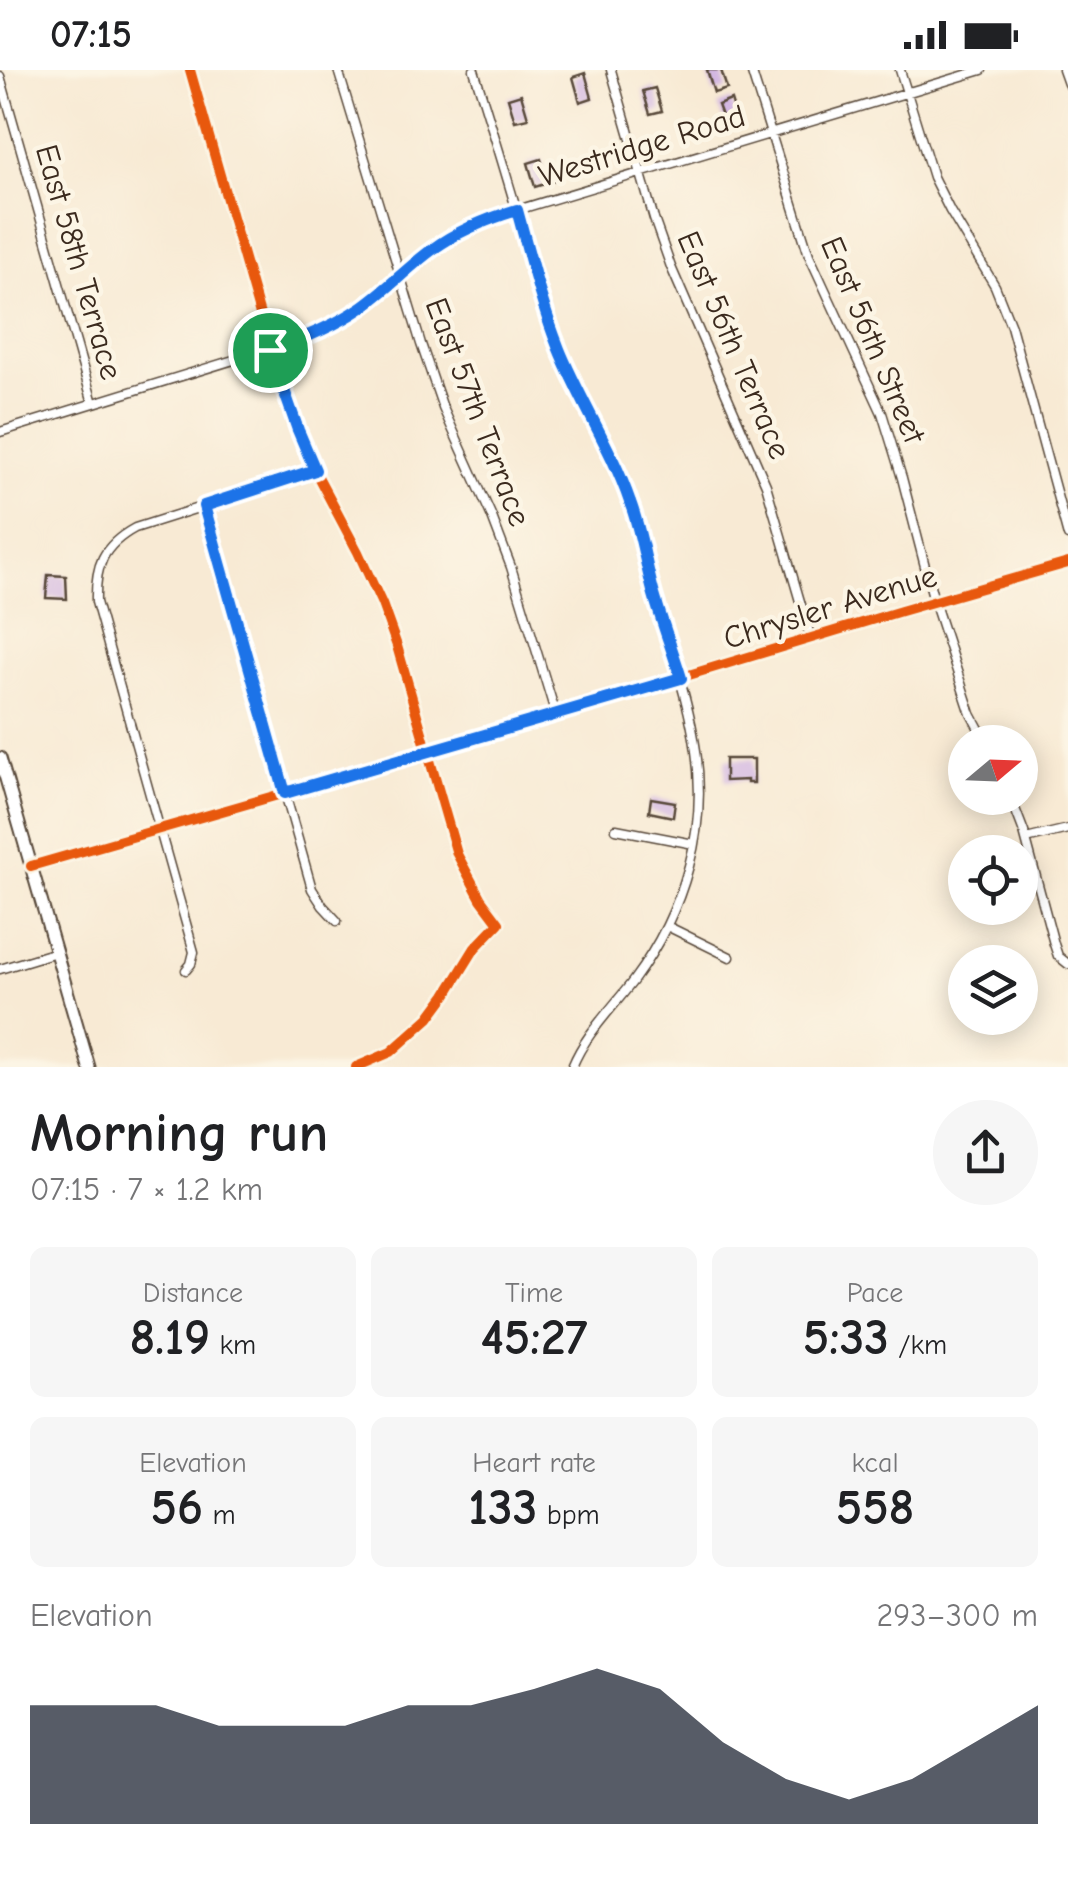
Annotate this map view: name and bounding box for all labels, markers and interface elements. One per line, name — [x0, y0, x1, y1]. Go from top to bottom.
text: 07:15 — [50, 13, 132, 57]
street label: Westridge Road — [534, 97, 750, 195]
street label: East 58th Terrace — [28, 140, 130, 384]
street label: East 56th Terrace — [669, 226, 799, 464]
street label: East 56th Street — [813, 231, 933, 450]
street label: East 57th Terrace — [417, 293, 539, 531]
pin — [228, 308, 313, 393]
icon: arrive — [243, 323, 298, 378]
street label: Chrysler Avenue — [719, 557, 941, 657]
north arrow — [948, 725, 1038, 815]
map controls — [948, 725, 1038, 1035]
button: locate — [948, 835, 1038, 925]
button: layers — [948, 945, 1038, 1035]
button: share — [933, 1100, 1038, 1205]
text: Morning run — [30, 1101, 328, 1165]
text: 07:15 · 7 × 1.2 km — [30, 1171, 263, 1208]
text: Distance — [143, 1277, 243, 1309]
text: Time — [505, 1277, 563, 1309]
text: Pace — [847, 1277, 903, 1309]
text: 8.19 — [130, 1309, 210, 1367]
text: 45:27 — [480, 1309, 588, 1367]
text: 5:33 — [803, 1309, 889, 1367]
text: km — [210, 1329, 256, 1361]
text: /km — [889, 1329, 947, 1361]
text: Elevation — [139, 1447, 247, 1479]
text: Heart rate — [472, 1447, 596, 1479]
text: kcal — [851, 1447, 899, 1479]
text: 56 — [150, 1479, 203, 1537]
text: 133 — [468, 1479, 537, 1537]
text: 558 — [836, 1479, 914, 1537]
text: m — [203, 1499, 236, 1531]
text: bpm — [537, 1499, 600, 1531]
text: Elevation — [30, 1597, 153, 1634]
text: 293–300 m — [877, 1597, 1038, 1634]

